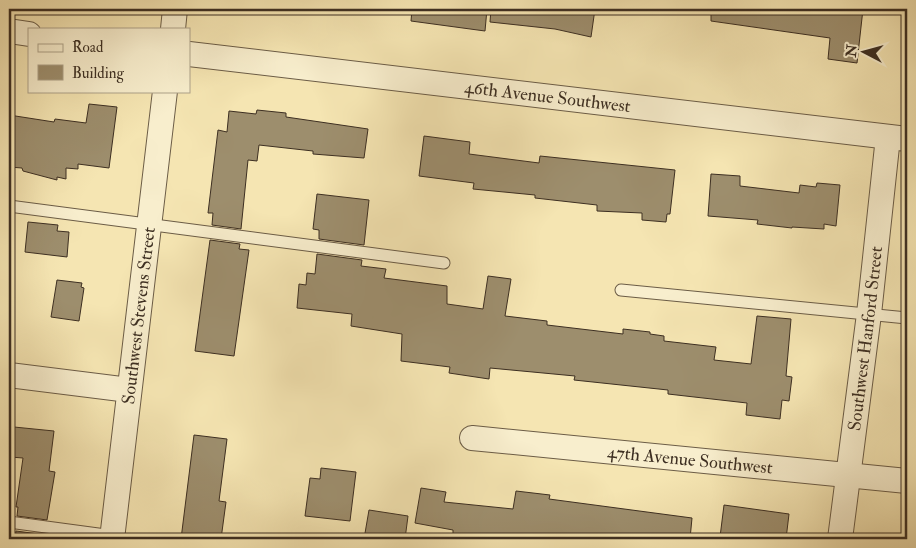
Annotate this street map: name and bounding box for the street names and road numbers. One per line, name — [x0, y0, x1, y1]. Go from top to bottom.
street label: 46th Avenue Southwest — [463, 75, 632, 118]
street label: Southwest Stevens Street — [117, 225, 160, 406]
street label: Southwest Hanford Street — [843, 245, 888, 432]
street label: 47th Avenue Southwest — [606, 440, 774, 479]

